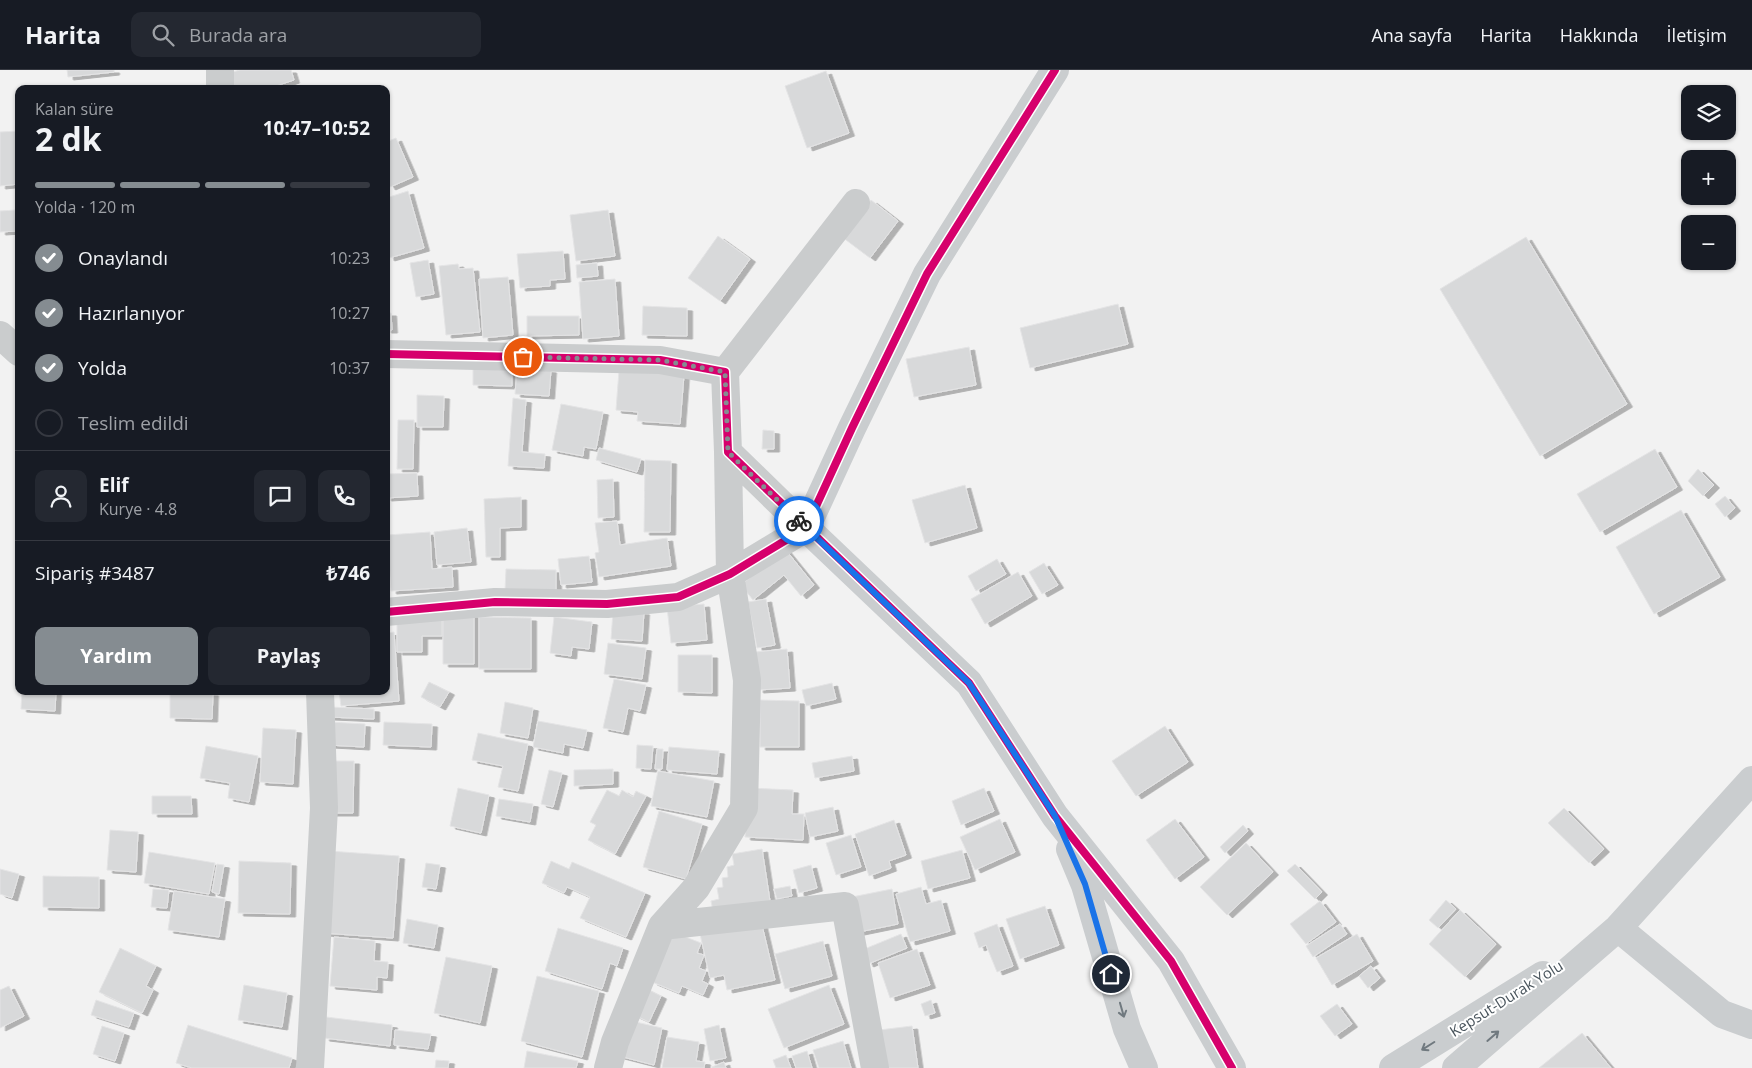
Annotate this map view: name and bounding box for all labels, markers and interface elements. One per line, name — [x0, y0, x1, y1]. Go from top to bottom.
search box — [131, 12, 481, 57]
text: Harita — [25, 18, 101, 51]
icon: search — [149, 21, 177, 49]
text: Burada ara — [189, 22, 287, 48]
text: Ana sayfa — [1371, 23, 1452, 47]
text: Harita — [1480, 23, 1532, 47]
text: Hakkında — [1560, 23, 1639, 47]
text: İletişim — [1667, 23, 1727, 47]
map controls — [1681, 85, 1736, 270]
button: layers — [1681, 85, 1736, 140]
text: Kalan süre — [35, 98, 114, 120]
text: 10:47–10:52 — [263, 115, 370, 141]
text: 2 dk — [35, 117, 102, 160]
button: + — [1681, 150, 1736, 205]
text: Yolda · 120 m — [35, 196, 135, 218]
button: − — [1681, 215, 1736, 270]
icon: check — [35, 244, 63, 272]
text: Onaylandı — [78, 245, 168, 271]
text: 10:23 — [329, 247, 370, 269]
icon: check — [35, 299, 63, 327]
text: Hazırlanıyor — [78, 300, 185, 326]
text: 10:27 — [329, 302, 370, 324]
pin — [502, 336, 544, 378]
icon: bag — [509, 343, 537, 371]
icon: check — [35, 354, 63, 382]
text: Yolda — [78, 355, 127, 381]
text: 10:37 — [329, 357, 370, 379]
text: Teslim edildi — [78, 410, 189, 436]
button: person — [35, 470, 87, 522]
button: chat — [254, 470, 306, 522]
button: phone — [318, 470, 370, 522]
text: Elif — [99, 472, 129, 498]
courier — [774, 496, 824, 546]
text: Kurye · 4.8 — [99, 498, 177, 520]
icon: bike — [785, 507, 813, 535]
text: Sipariş #3487 — [35, 560, 155, 586]
text: ₺746 — [327, 560, 370, 586]
button: Yardım — [35, 627, 198, 685]
button: Paylaş — [208, 627, 370, 685]
pin — [1090, 953, 1132, 995]
street label: Kepsut-Durak Yolu — [1446, 955, 1566, 1041]
icon: home — [1097, 960, 1125, 988]
one-way arrow — [1117, 1002, 1127, 1018]
one-way arrow — [1486, 1031, 1499, 1042]
one-way arrow — [1422, 1042, 1436, 1052]

